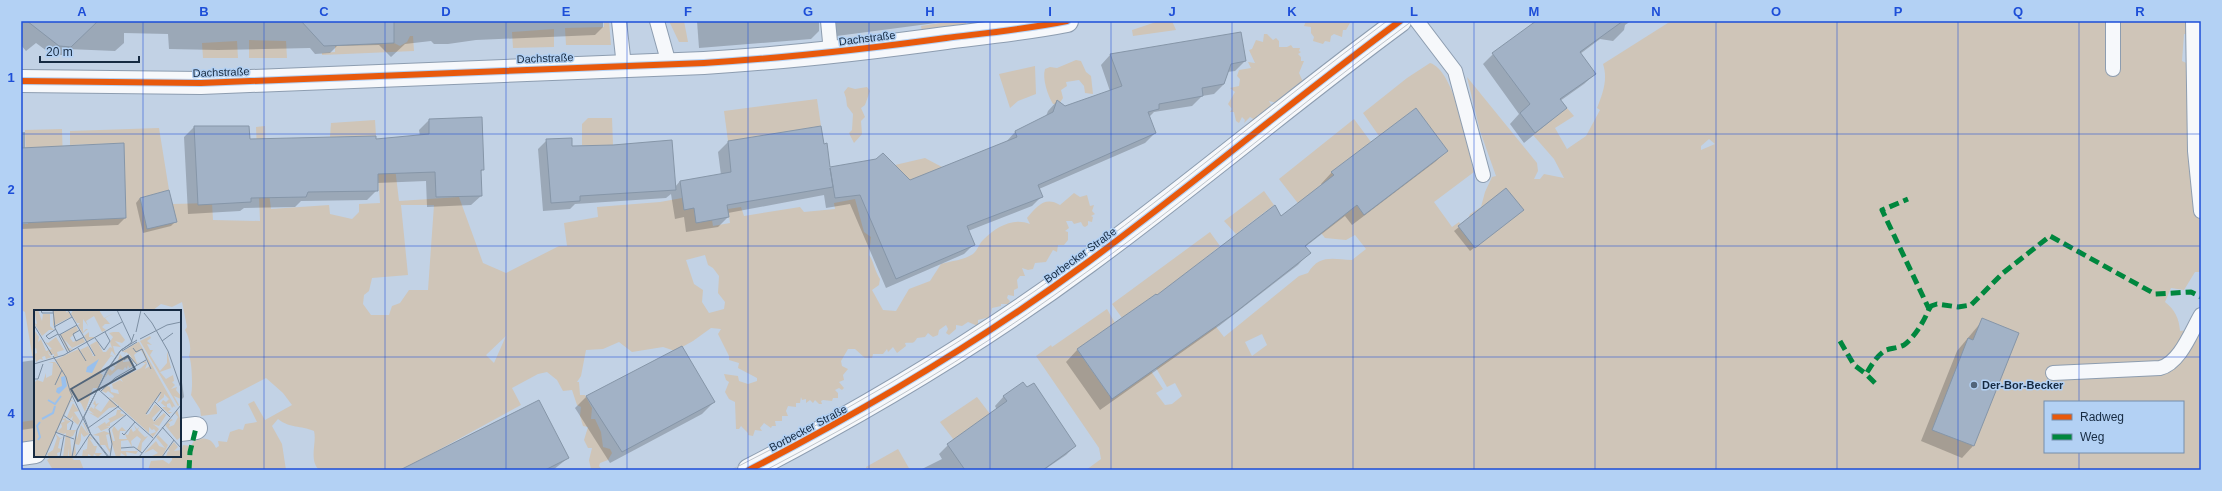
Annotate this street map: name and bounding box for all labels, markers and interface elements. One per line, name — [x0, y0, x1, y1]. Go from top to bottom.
text: A — [77, 4, 87, 19]
text: B — [199, 4, 209, 19]
text: C — [319, 4, 329, 19]
text: D — [441, 4, 451, 19]
text: E — [562, 4, 571, 19]
text: F — [684, 4, 692, 19]
text: G — [803, 4, 813, 19]
text: H — [925, 4, 935, 19]
text: I — [1048, 4, 1052, 19]
text: J — [1168, 4, 1176, 19]
text: K — [1287, 4, 1297, 19]
text: L — [1410, 4, 1418, 19]
text: M — [1529, 4, 1539, 19]
text: N — [1651, 4, 1661, 19]
text: O — [1771, 4, 1781, 19]
text: P — [1894, 4, 1903, 19]
text: Q — [2013, 4, 2023, 19]
text: R — [2135, 4, 2145, 19]
street label: Dachstraße — [838, 29, 896, 47]
scale bar — [40, 38, 139, 64]
text: 20 m — [46, 45, 73, 59]
street label: Dachstraße — [516, 51, 574, 65]
street label: Dachstraße — [192, 65, 250, 79]
text: 1 — [7, 70, 15, 85]
text: 2 — [7, 182, 15, 197]
street label: Borbecker Straße — [1042, 225, 1118, 285]
text: 3 — [7, 294, 15, 309]
inset map — [34, 310, 181, 457]
place label: Der-Bor-Becker — [1982, 379, 2064, 391]
marker: Der-Bor-Becker — [1969, 380, 1979, 390]
legend — [2044, 401, 2184, 453]
street label: Borbecker Straße — [767, 402, 849, 454]
text: 4 — [7, 406, 15, 421]
text: Radweg — [2080, 410, 2124, 424]
text: Weg — [2080, 430, 2104, 444]

